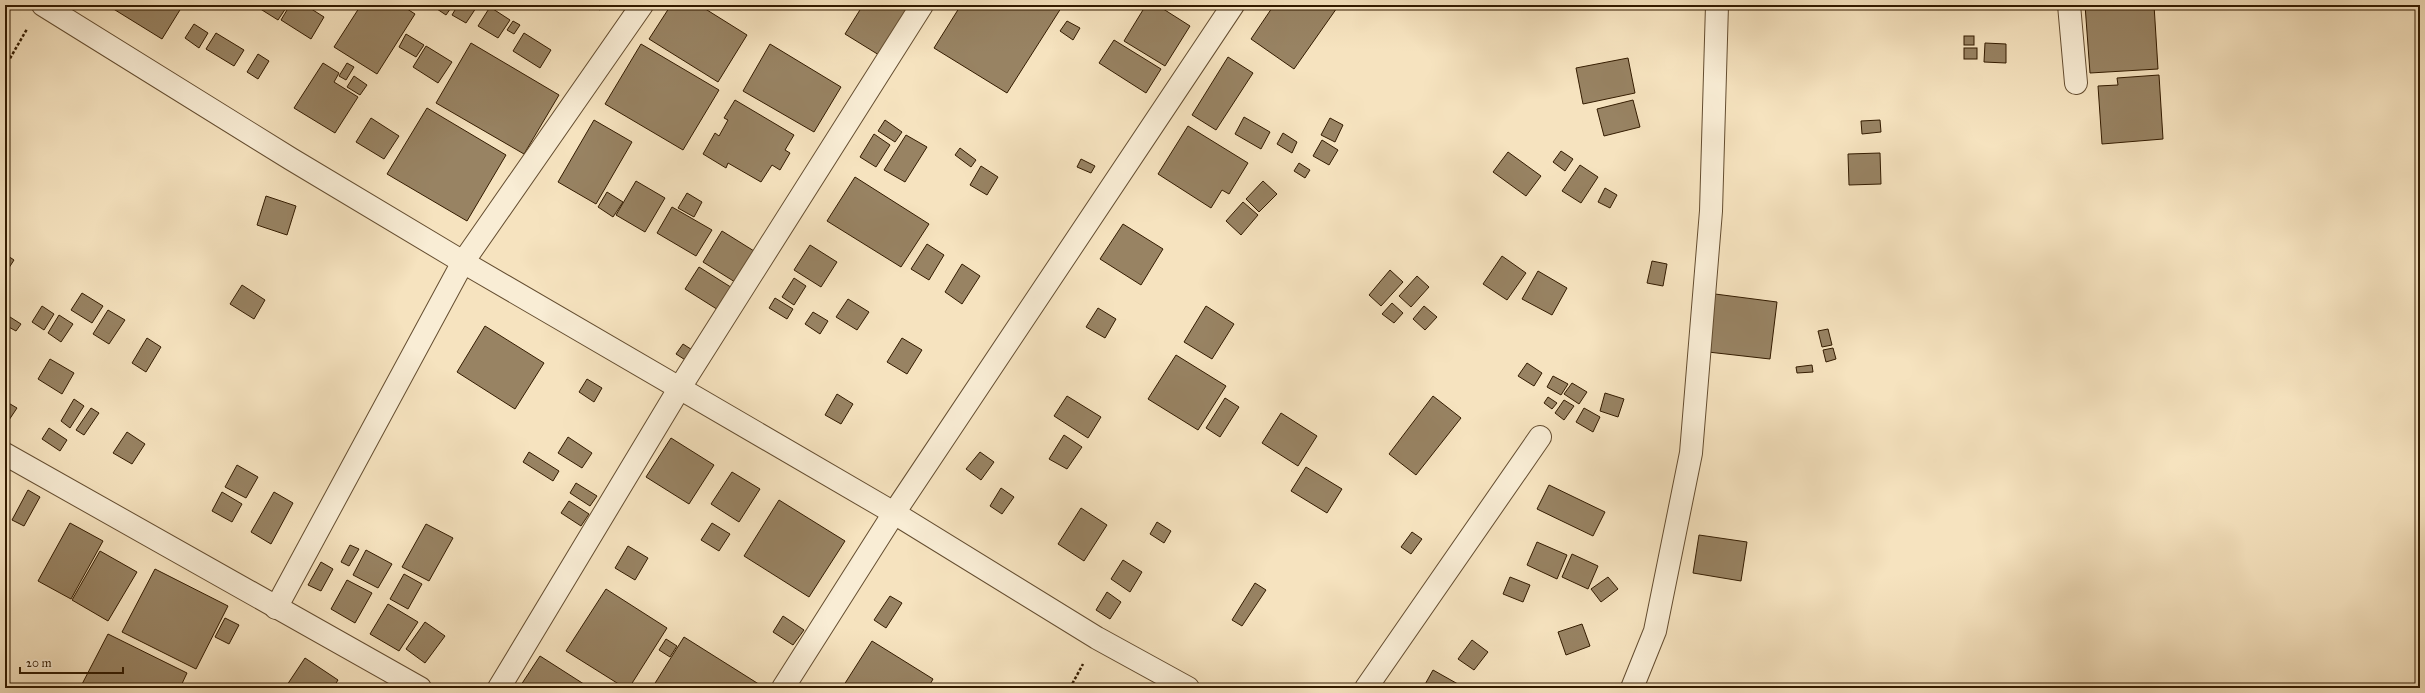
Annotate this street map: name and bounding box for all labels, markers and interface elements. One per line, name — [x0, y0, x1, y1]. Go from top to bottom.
scale bar — [20, 649, 123, 675]
text: 20 m — [26, 656, 52, 670]

